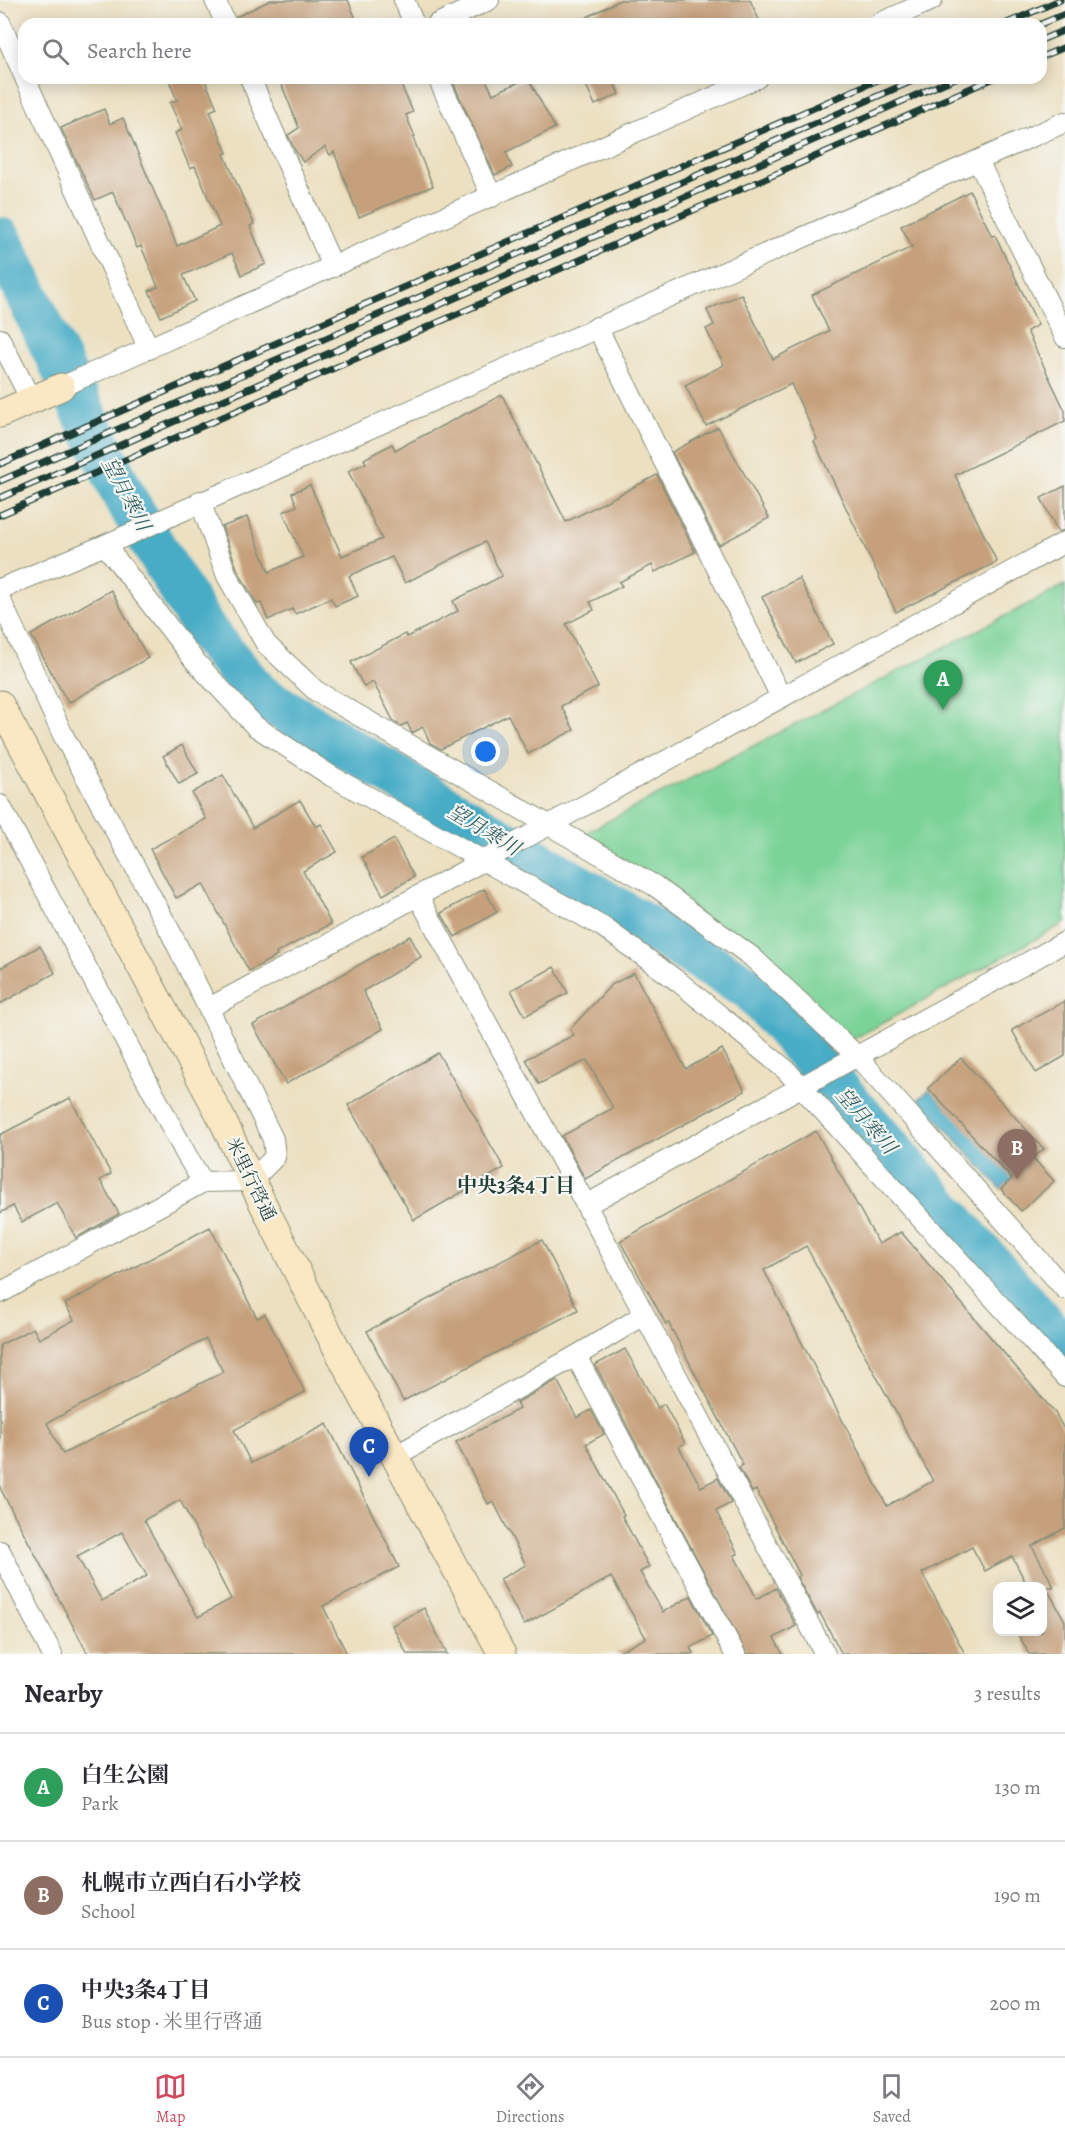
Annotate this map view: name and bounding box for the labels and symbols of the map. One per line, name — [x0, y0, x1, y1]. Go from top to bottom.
water label: 望月寒川 — [95, 452, 158, 537]
pin: A — [924, 660, 962, 710]
your location — [471, 737, 500, 766]
water label: 望月寒川 — [443, 798, 527, 863]
water label: 望月寒川 — [830, 1082, 904, 1162]
pin: B — [998, 1130, 1036, 1179]
street label: 米里行啓通 — [220, 1133, 282, 1225]
district label: 中央3条4丁目 — [457, 1172, 575, 1199]
pin: C — [350, 1428, 388, 1477]

